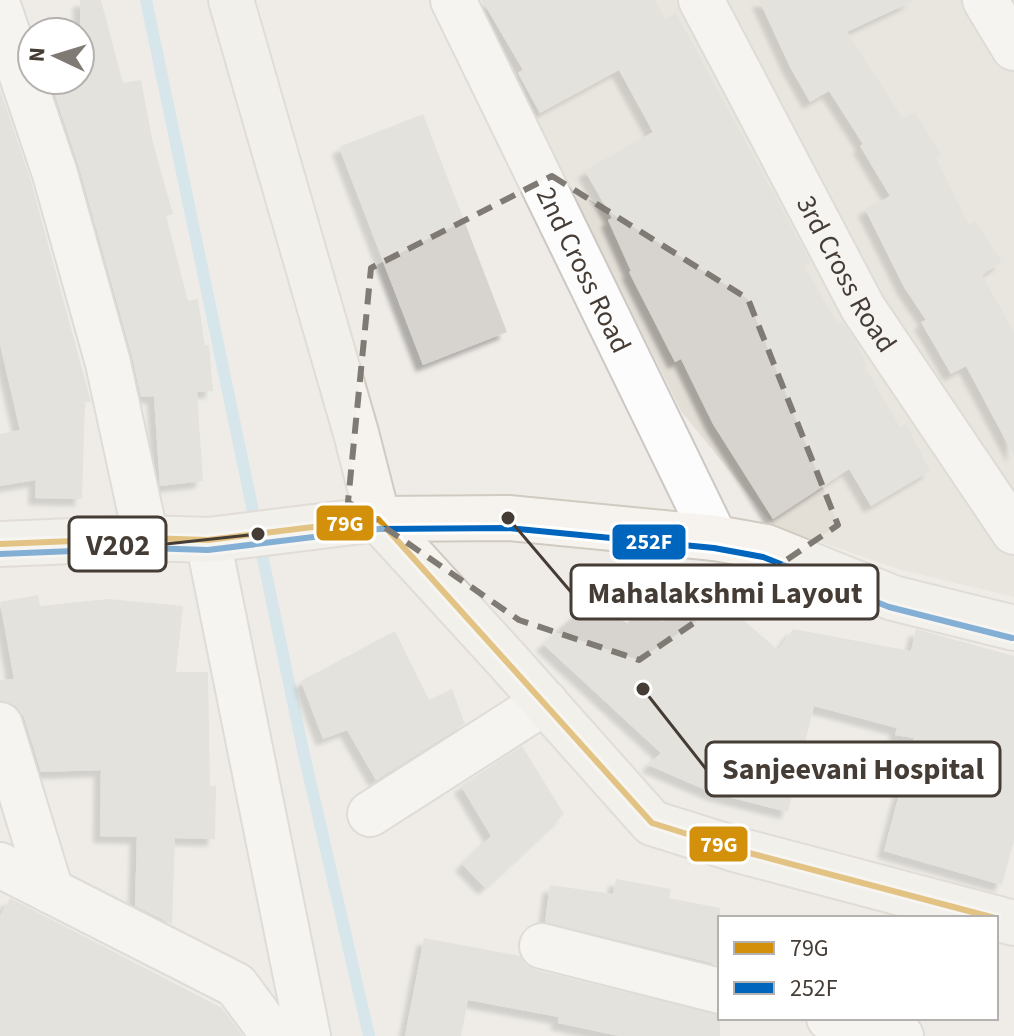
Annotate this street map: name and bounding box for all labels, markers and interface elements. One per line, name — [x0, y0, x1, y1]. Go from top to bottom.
north arrow — [16, 16, 96, 96]
text: N — [21, 46, 54, 63]
street label: 2nd Cross Road — [526, 180, 641, 360]
street label: 3rd Cross Road — [786, 188, 906, 360]
line badge: 79G — [315, 504, 375, 542]
text: 79G — [326, 508, 364, 540]
callout: V202 — [69, 517, 166, 571]
line badge: 252F — [611, 523, 687, 561]
text: V202 — [85, 524, 150, 567]
text: 252F — [626, 526, 672, 558]
callout: Mahalakshmi Layout — [571, 565, 878, 619]
text: Mahalakshmi Layout — [588, 572, 863, 615]
callout: Sanjeevani Hospital — [706, 742, 1000, 796]
text: Sanjeevani Hospital — [722, 748, 984, 791]
line badge: 79G — [688, 825, 749, 863]
text: 79G — [700, 829, 738, 861]
legend — [718, 916, 998, 1020]
text: 79G — [790, 931, 829, 966]
text: 252F — [790, 971, 838, 1006]

